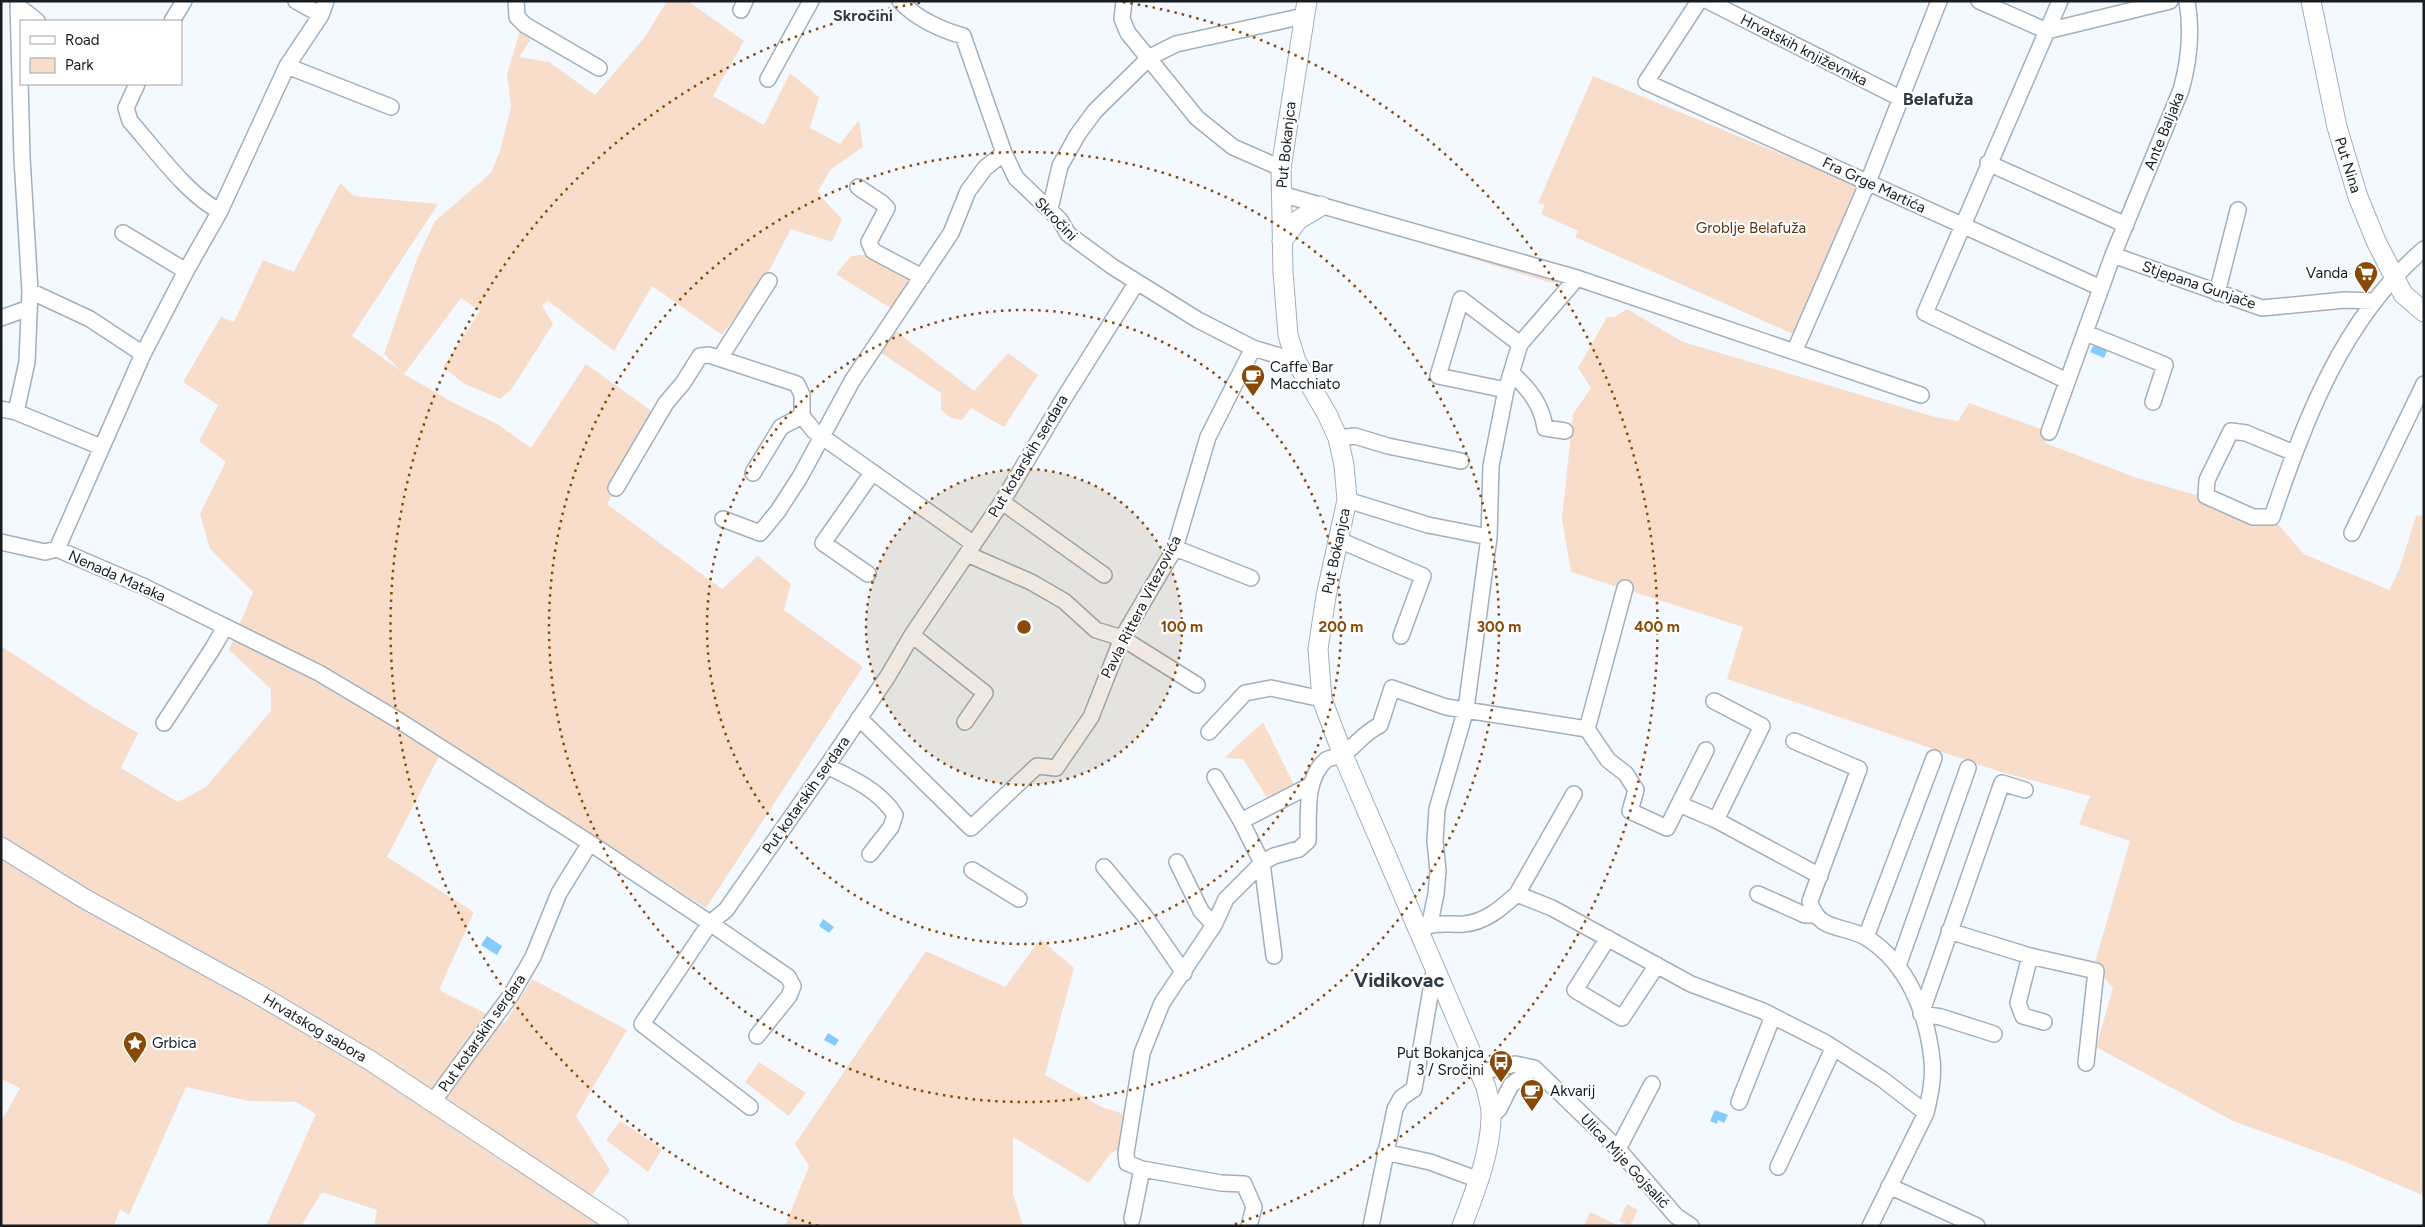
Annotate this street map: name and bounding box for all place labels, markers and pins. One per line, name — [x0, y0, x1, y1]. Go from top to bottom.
supermarket icon: Vanda — [2353, 260, 2379, 294]
place label: Vanda — [2306, 264, 2348, 282]
place label: Caffe Bar Macchiato — [1270, 358, 1341, 393]
cafe icon: Caffe Bar Macchiato — [1240, 363, 1266, 397]
centre of rings — [1015, 618, 1033, 636]
place icon: Grbica — [122, 1030, 148, 1064]
place label: Grbica — [152, 1034, 197, 1052]
place label: Put Bokanjca 3 / Sročini — [1397, 1044, 1484, 1079]
bus stop icon: Put Bokanjca 3 / Sročini — [1488, 1049, 1514, 1083]
cafe icon: Akvarij — [1519, 1078, 1545, 1112]
place label: Akvarij — [1550, 1082, 1595, 1100]

